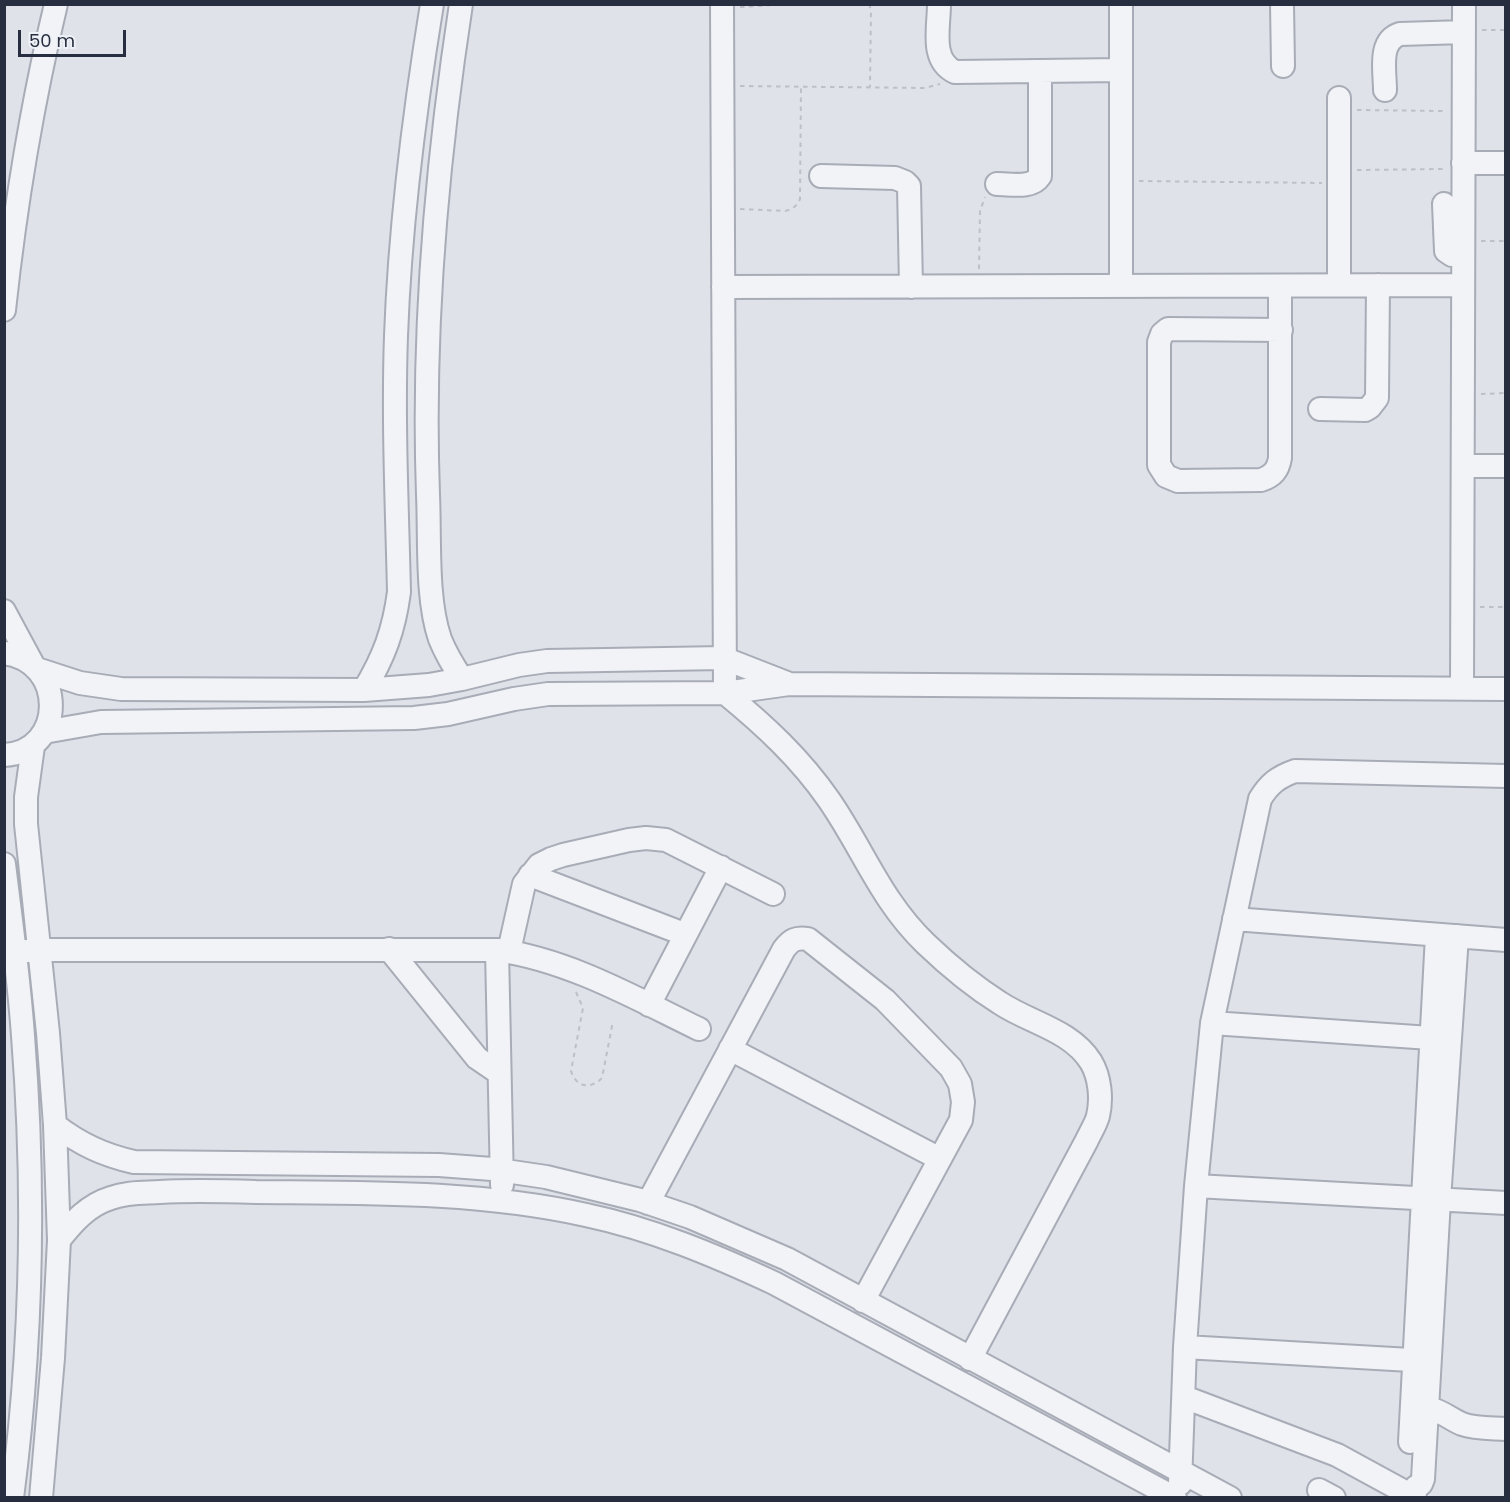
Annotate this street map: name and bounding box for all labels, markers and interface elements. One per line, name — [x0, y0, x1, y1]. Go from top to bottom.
scale bar — [21, 18, 129, 56]
text: 50 m — [29, 28, 75, 53]

